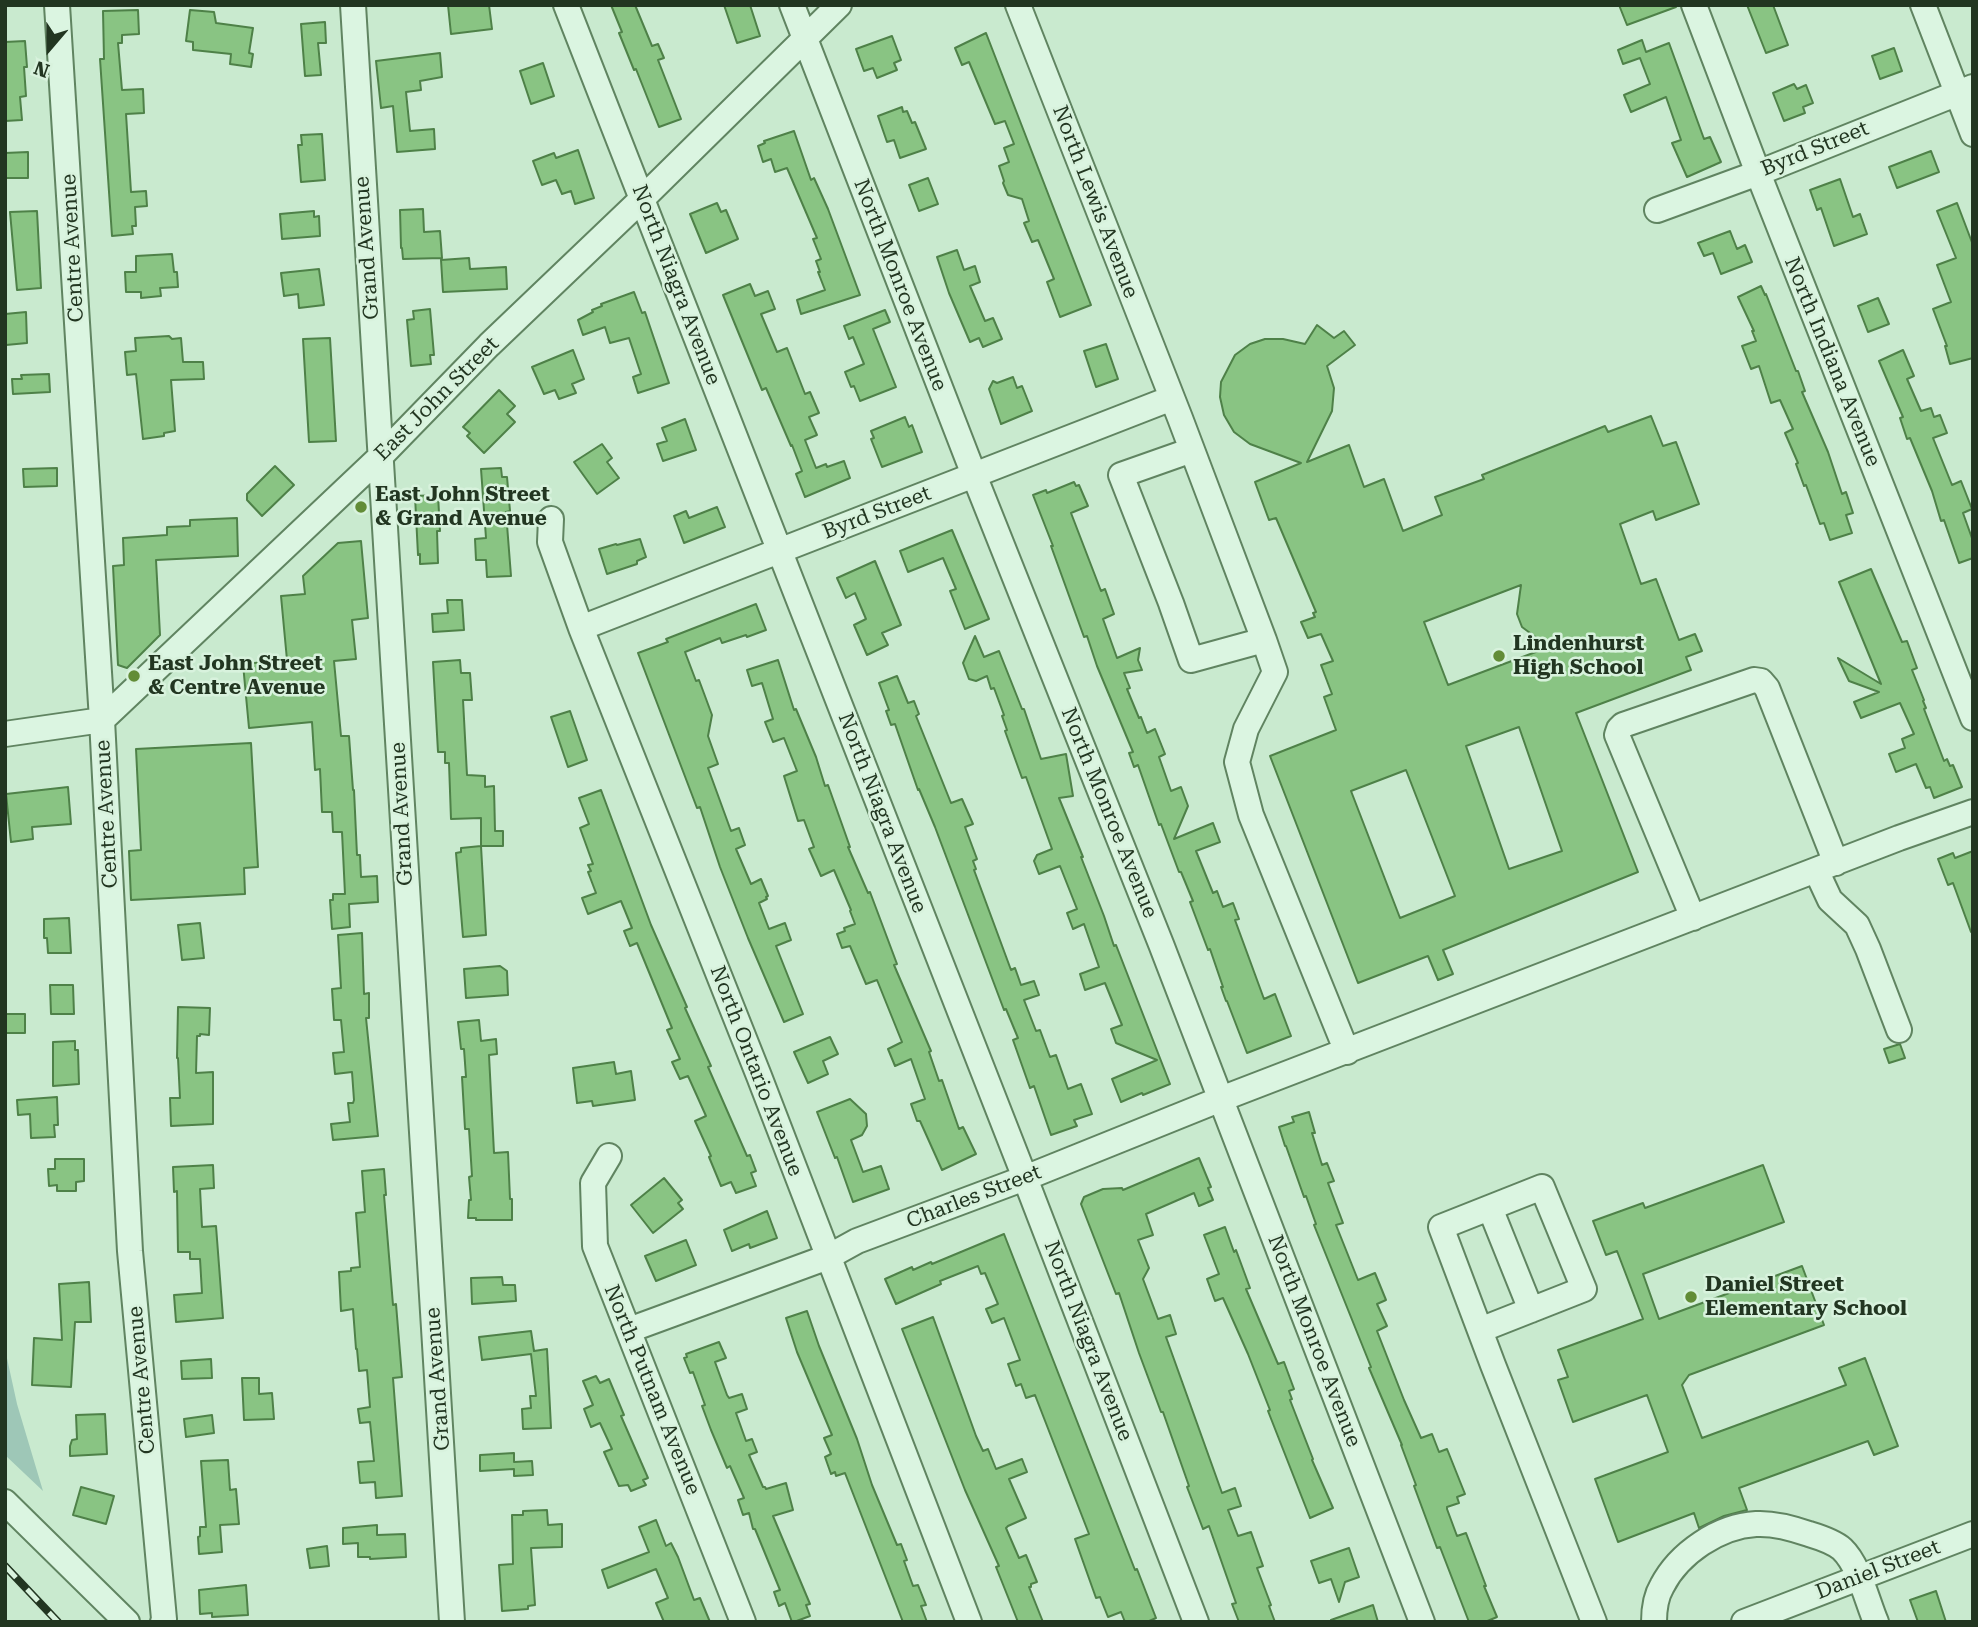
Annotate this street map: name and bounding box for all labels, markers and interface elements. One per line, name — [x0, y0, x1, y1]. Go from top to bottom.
north arrow — [14, 14, 84, 84]
text: N — [31, 56, 52, 83]
street label: North Lewis Avenue — [1047, 102, 1143, 302]
street label: Byrd Street — [1758, 116, 1872, 182]
street label: Centre Avenue — [57, 173, 89, 323]
street label: Grand Avenue — [349, 175, 385, 321]
street label: North Monroe Avenue — [848, 176, 952, 394]
street label: North Niagra Avenue — [626, 181, 726, 389]
street label: North Indiana Avenue — [1778, 254, 1886, 470]
street label: East John Street — [370, 332, 504, 466]
street label: Byrd Street — [819, 481, 935, 545]
place label: East John Street & Grand Avenue — [375, 482, 550, 532]
marker: East John Street & Grand Avenue — [353, 499, 369, 515]
place label: Lindenhurst High School — [1513, 631, 1644, 681]
marker: Lindenhurst High School — [1491, 648, 1507, 664]
place label: East John Street & Centre Avenue — [148, 651, 325, 701]
marker: East John Street & Centre Avenue — [126, 668, 142, 684]
street label: North Monroe Avenue — [1055, 704, 1163, 922]
street label: North Niagra Avenue — [832, 709, 932, 917]
street label: Centre Avenue — [91, 739, 123, 889]
street label: Grand Avenue — [386, 742, 418, 886]
street label: North Ontario Avenue — [704, 962, 808, 1180]
street label: Charles Street — [903, 1160, 1045, 1234]
street label: North Monroe Avenue — [1262, 1232, 1366, 1450]
street label: North Niagra Avenue — [1038, 1237, 1138, 1445]
place label: Daniel Street Elementary School — [1705, 1272, 1907, 1322]
street label: North Putnam Avenue — [598, 1281, 706, 1499]
marker: Daniel Street Elementary School — [1683, 1289, 1699, 1305]
street label: Centre Avenue — [123, 1305, 161, 1455]
street label: Grand Avenue — [420, 1306, 456, 1452]
street label: Daniel Street — [1812, 1535, 1944, 1605]

